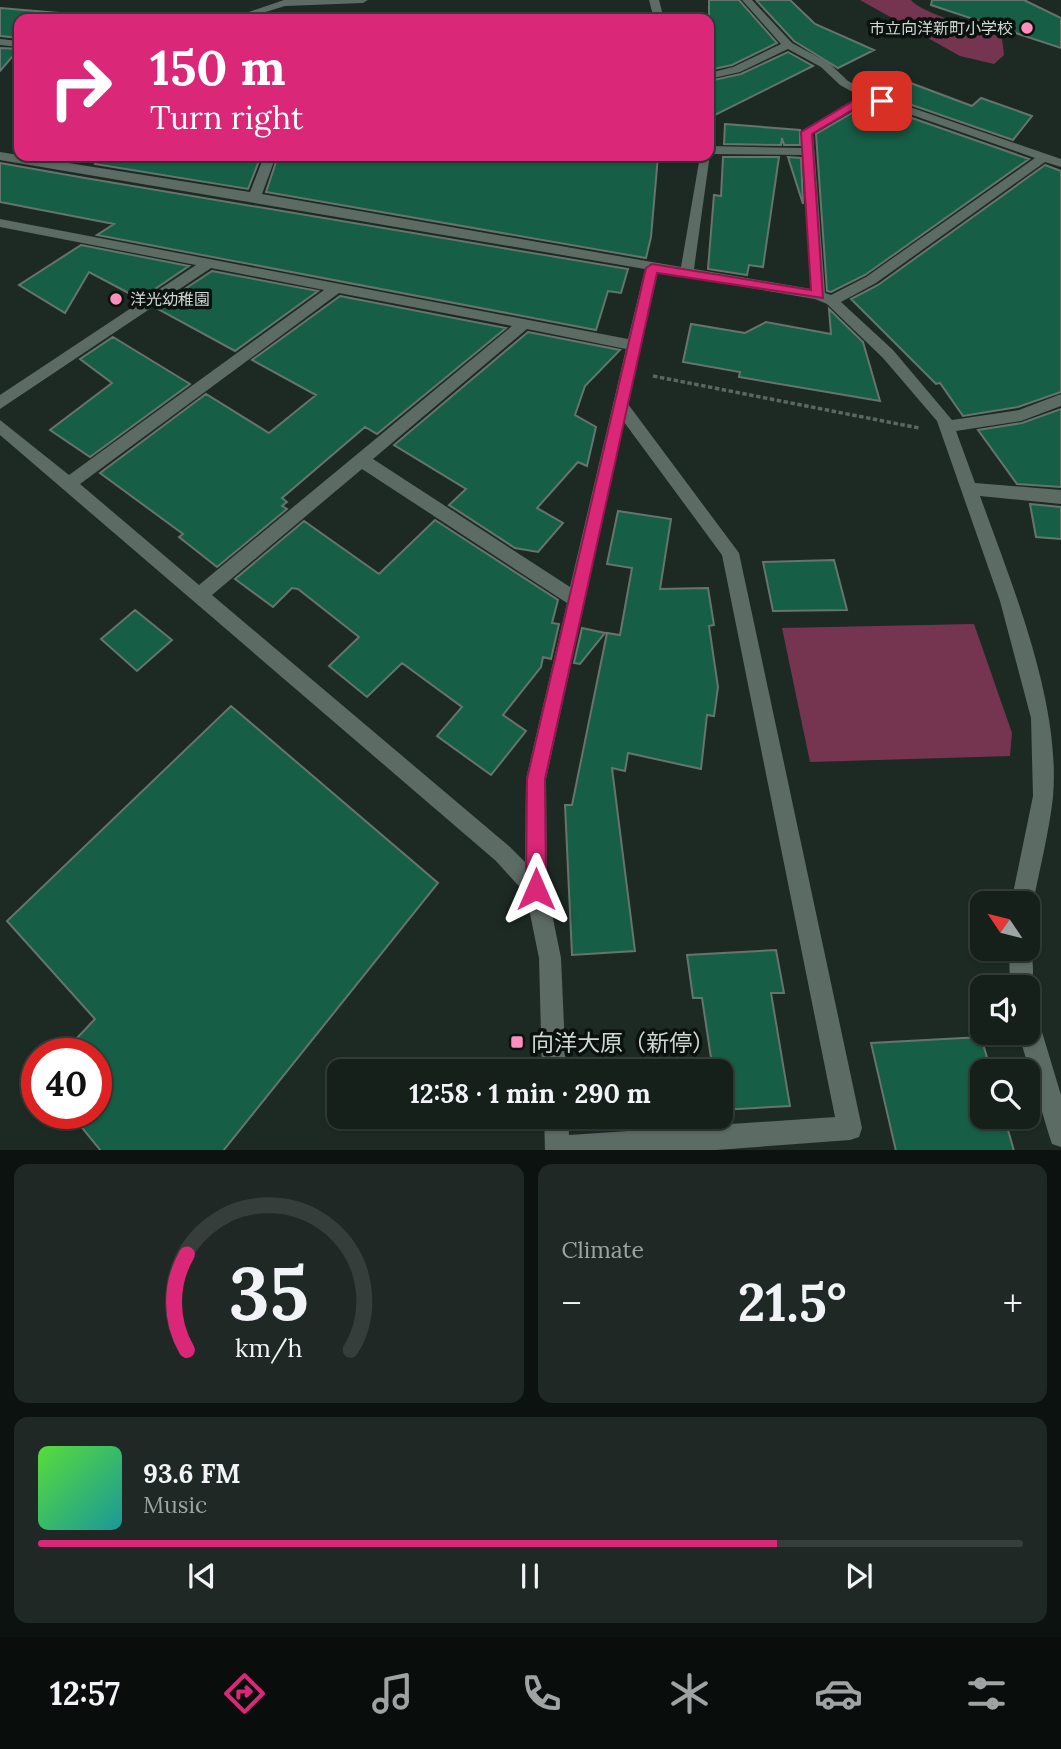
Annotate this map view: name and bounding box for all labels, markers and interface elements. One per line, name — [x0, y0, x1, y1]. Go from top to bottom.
place label: 市立向洋新町小学校 — [869, 18, 1013, 38]
marker: 市立向洋新町小学校 — [1019, 20, 1035, 36]
text: 150 m — [150, 36, 286, 98]
icon: right — [35, 42, 126, 133]
pin — [852, 71, 912, 131]
icon: arrive — [863, 82, 901, 120]
text: Turn right — [150, 97, 303, 138]
place label: 洋光幼稚園 — [130, 289, 210, 309]
marker: 洋光幼稚園 — [108, 291, 124, 307]
position arrow — [499, 852, 573, 926]
north arrow — [970, 891, 1040, 961]
map controls — [970, 891, 1040, 1129]
button: sound — [970, 975, 1040, 1045]
place label: 向洋大原（新停） — [531, 1028, 715, 1057]
marker: 向洋大原（新停） — [509, 1034, 525, 1050]
speed limit sign: 40 — [21, 1038, 112, 1129]
button: search — [970, 1059, 1040, 1129]
text: 12:58 · 1 min · 290 m — [409, 1077, 651, 1110]
text: Climate — [562, 1235, 644, 1264]
text: 35 — [229, 1247, 309, 1340]
text: 21.5° — [738, 1269, 847, 1335]
text: − — [562, 1279, 582, 1327]
text: + — [1003, 1279, 1023, 1327]
text: km/h — [235, 1331, 303, 1363]
text: 93.6 FM — [143, 1457, 241, 1490]
text: Music — [143, 1490, 207, 1519]
icon: previous — [183, 1557, 221, 1595]
icon: pause — [511, 1557, 549, 1595]
icon: next — [840, 1557, 878, 1595]
icon: directions — [220, 1669, 269, 1718]
icon: music — [368, 1669, 417, 1718]
icon: phone — [517, 1669, 566, 1718]
icon: climate — [665, 1669, 714, 1718]
icon: car — [814, 1669, 863, 1718]
icon: filters — [962, 1669, 1011, 1718]
text: 12:57 — [50, 1673, 120, 1714]

